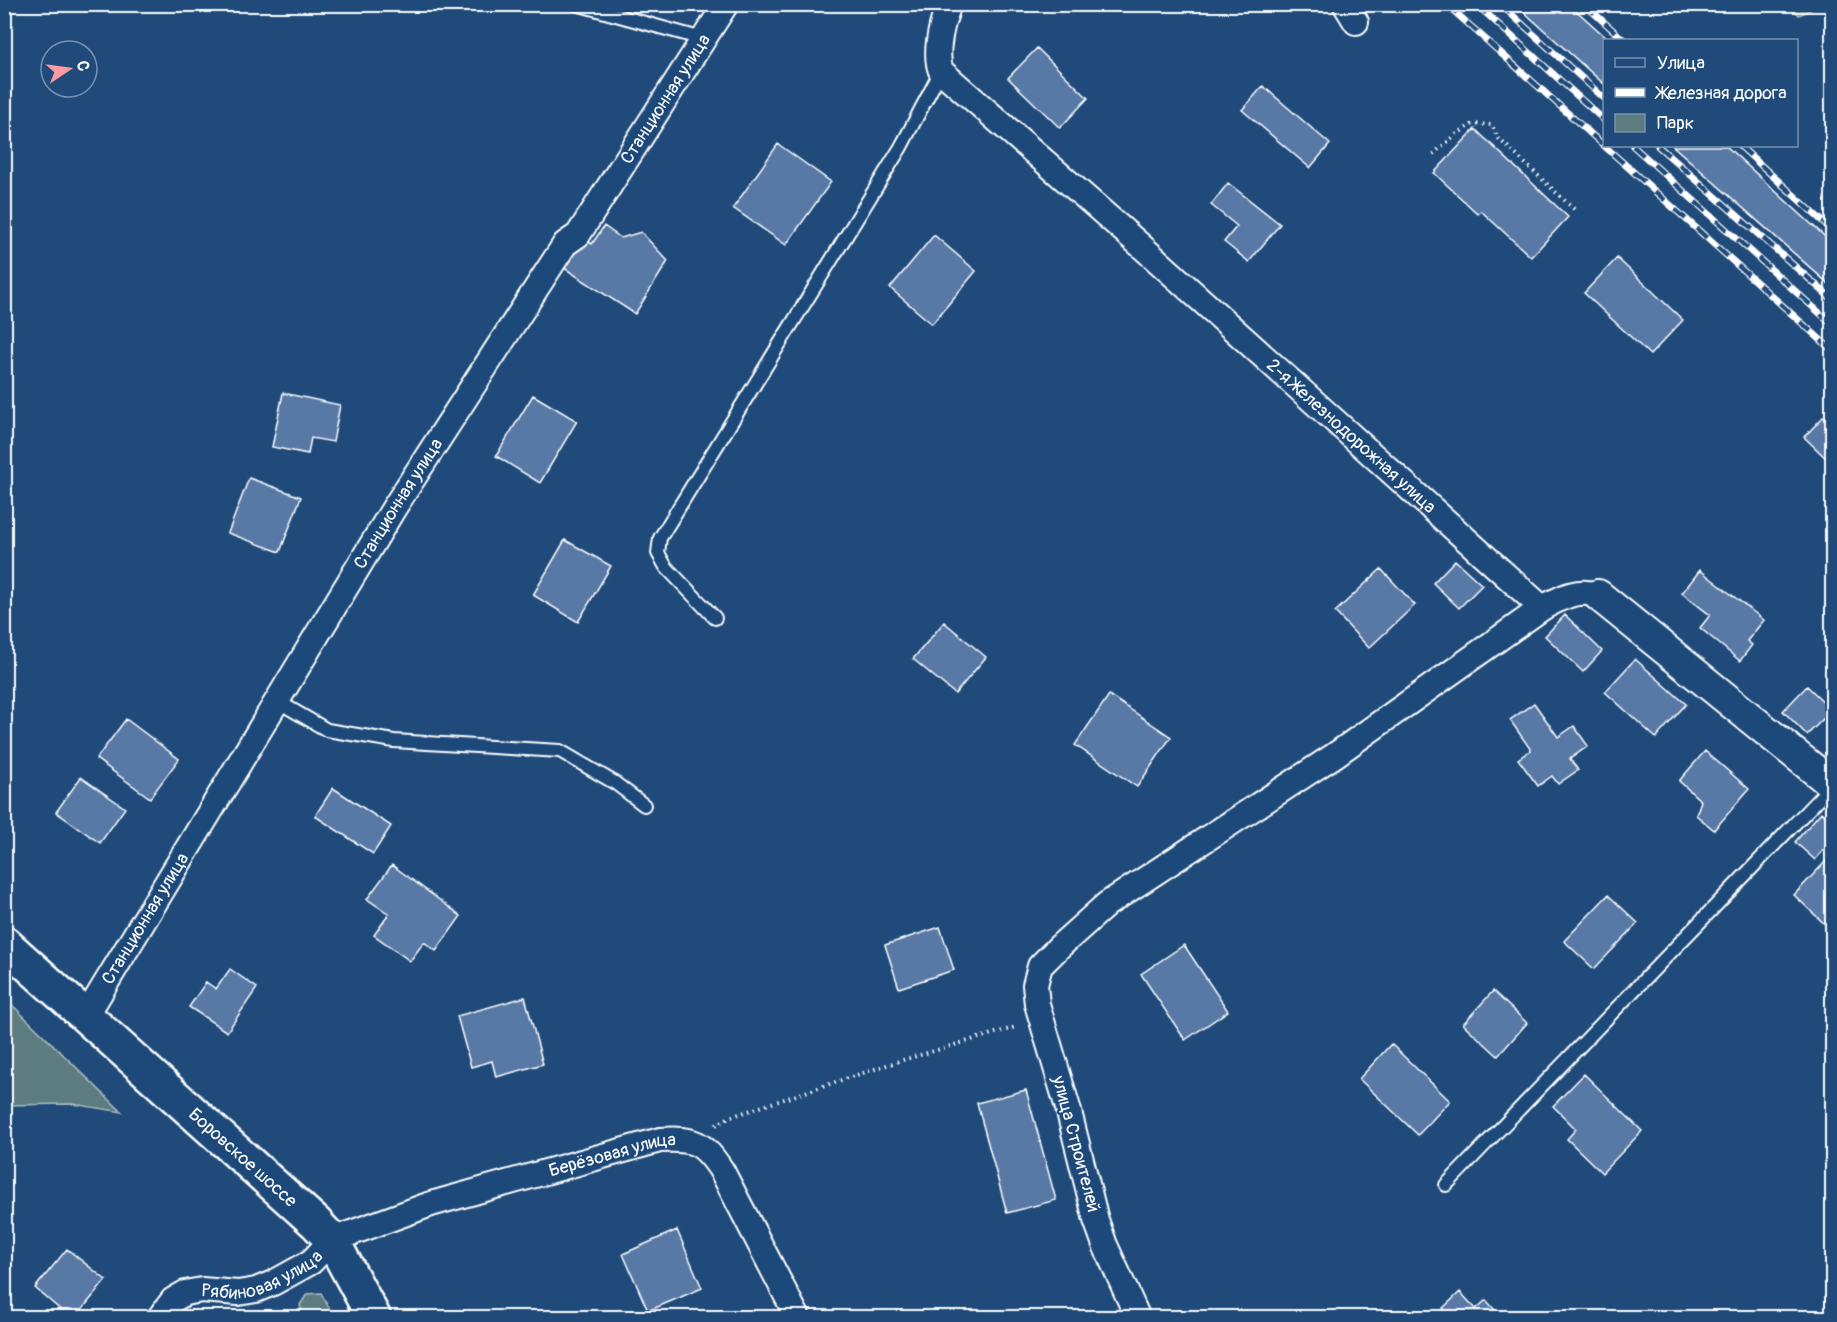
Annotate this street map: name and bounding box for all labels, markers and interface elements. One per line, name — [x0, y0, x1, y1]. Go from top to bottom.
street label: Станционная улица — [615, 30, 715, 168]
north arrow — [39, 39, 99, 99]
legend — [1603, 39, 1798, 147]
text: Улица — [1657, 52, 1705, 75]
text: С — [72, 59, 94, 73]
text: Железная дорога — [1654, 82, 1787, 105]
text: Парк — [1657, 112, 1694, 135]
street label: 2-я Железнодорожная улица — [1262, 354, 1441, 518]
street label: Станционная улица — [348, 434, 448, 573]
street label: Станционная улица — [96, 848, 194, 989]
street label: улица Строителей — [1047, 1072, 1105, 1215]
street label: Боровское шоссе — [184, 1103, 302, 1212]
street label: Берёзовая улица — [546, 1128, 676, 1182]
street label: Рябиновая улица — [201, 1245, 328, 1304]

